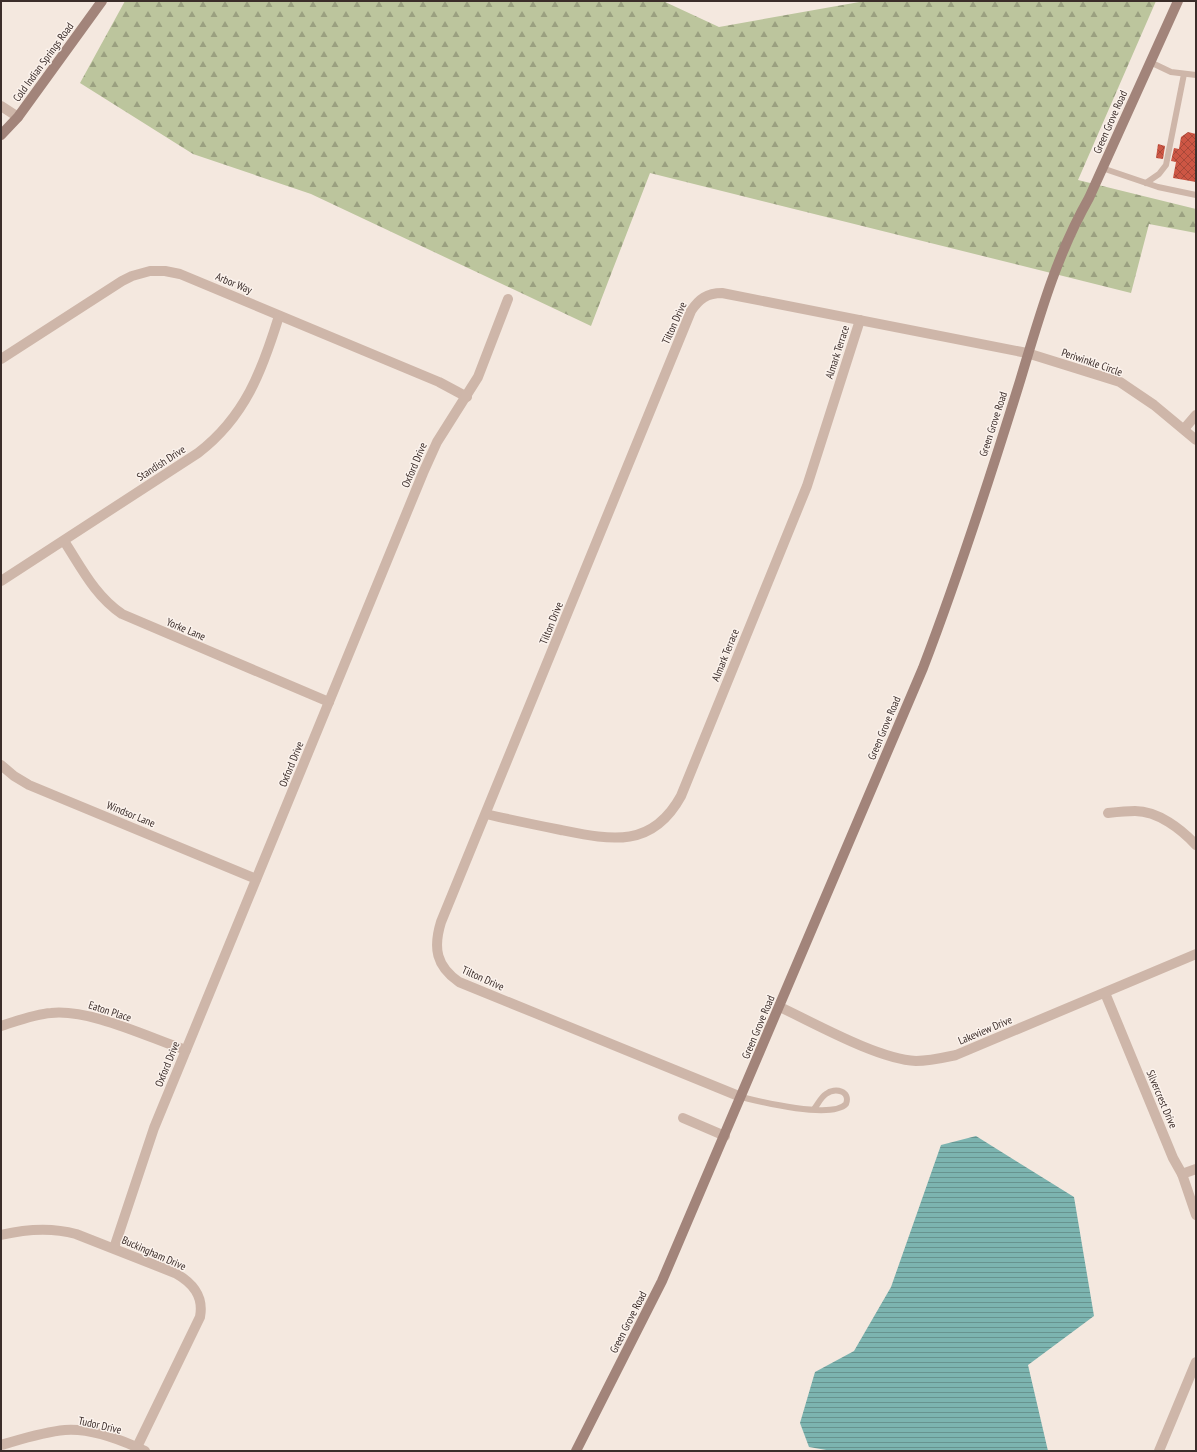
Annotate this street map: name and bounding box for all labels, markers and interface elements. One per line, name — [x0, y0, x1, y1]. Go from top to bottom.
street label: Cold Indian Springs Road — [10, 19, 77, 104]
street label: Green Grove Road — [1090, 88, 1130, 156]
street label: Arbor Way — [214, 269, 255, 297]
street label: Tilton Drive — [659, 299, 690, 346]
street label: Almark Terrace — [822, 323, 852, 381]
street label: Periwinkle Circle — [1060, 345, 1125, 379]
street label: Green Grove Road — [976, 389, 1010, 458]
street label: Oxford Drive — [398, 440, 430, 490]
street label: Standish Drive — [134, 442, 188, 484]
street label: Tilton Drive — [536, 599, 566, 646]
street label: Yorke Lane — [164, 615, 208, 644]
street label: Almark Terrace — [708, 626, 742, 683]
street label: Green Grove Road — [864, 694, 904, 762]
street label: Oxford Drive — [276, 739, 307, 789]
street label: Windsor Lane — [105, 798, 158, 830]
street label: Tilton Drive — [460, 963, 507, 994]
street label: Green Grove Road — [738, 993, 778, 1061]
street label: Eaton Place — [87, 998, 134, 1025]
street label: Lakeview Drive — [956, 1012, 1014, 1048]
street label: Oxford Drive — [152, 1039, 183, 1089]
street label: Silvercrest Drive — [1143, 1068, 1181, 1131]
street label: Buckingham Drive — [120, 1233, 189, 1274]
street label: Green Grove Road — [606, 1289, 650, 1355]
street label: Tudor Drive — [77, 1413, 123, 1437]

